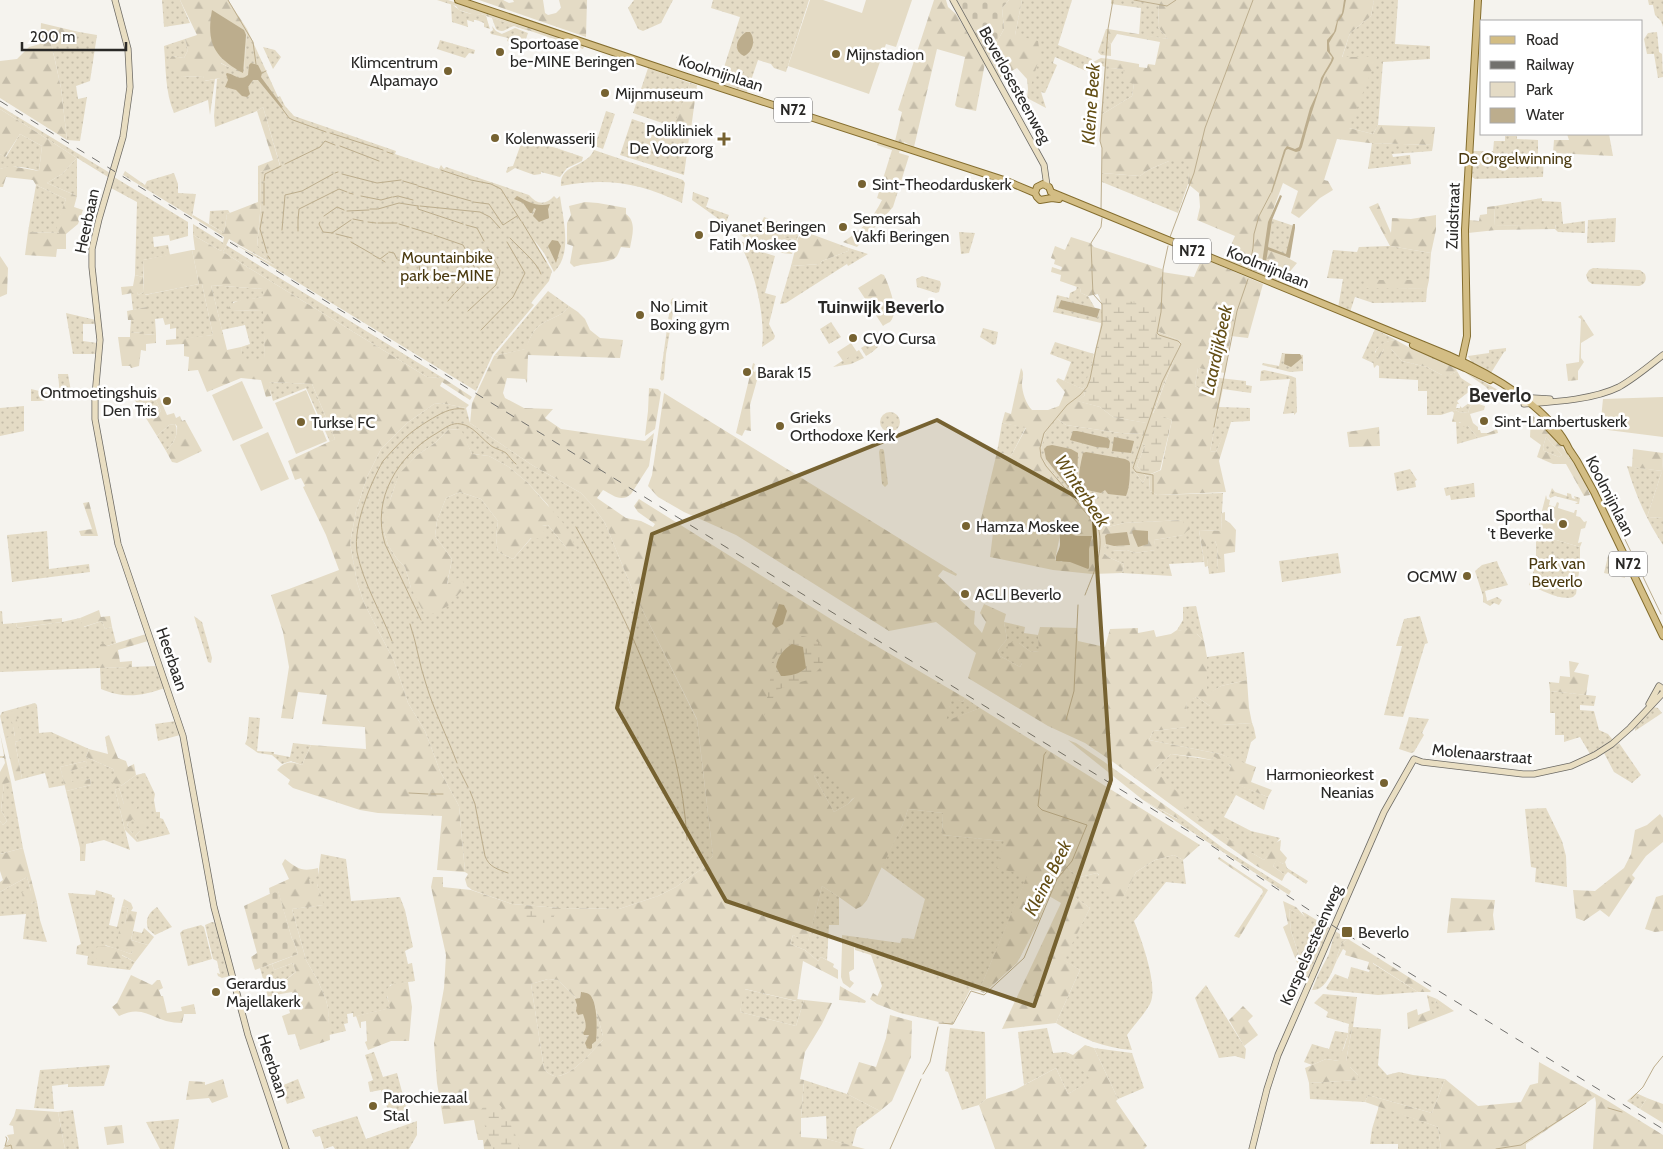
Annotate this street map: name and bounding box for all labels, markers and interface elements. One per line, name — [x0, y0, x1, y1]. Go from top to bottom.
scale bar — [22, 20, 126, 52]
legend — [1480, 20, 1643, 135]
street label: Beverlosesteenweg — [975, 23, 1056, 148]
text: 200 m — [30, 28, 75, 46]
text: Road — [1526, 31, 1559, 49]
place label: Sportoase be-MINE Beringen — [510, 34, 635, 71]
place label: Mijnstadion — [846, 45, 924, 64]
marker: Sportoase be-MINE Beringen — [494, 46, 506, 58]
marker: Mijnstadion — [830, 48, 842, 60]
street label: Koolmijnlaan — [676, 50, 766, 96]
place label: Klimcentrum Alpamayo — [351, 53, 438, 90]
text: Railway — [1526, 56, 1575, 74]
water label: Kleine Beek — [1077, 61, 1105, 145]
marker: Klimcentrum Alpamayo — [442, 65, 454, 77]
text: Park — [1526, 81, 1553, 99]
place label: Mijnmuseum — [615, 84, 703, 103]
marker: Mijnmuseum — [599, 87, 611, 99]
road number: N72 — [774, 98, 812, 122]
text: Water — [1526, 106, 1564, 124]
place label: Polikliniek De Voorzorg — [629, 121, 714, 158]
place label: Kolenwasserij — [505, 129, 596, 148]
marker: Kolenwasserij — [489, 132, 501, 144]
marker: Polikliniek De Voorzorg — [717, 132, 731, 146]
park label: De Orgelwinning — [1458, 149, 1573, 168]
place label: Sint-Theodarduskerk — [872, 175, 1012, 194]
marker: Sint-Theodarduskerk — [856, 178, 868, 190]
street label: Zuidstraat — [1442, 182, 1464, 250]
street label: Heerbaan — [71, 187, 103, 255]
place label: Semersah Vakfi Beringen — [853, 209, 950, 246]
place label: Diyanet Beringen Fatih Moskee — [709, 217, 826, 254]
marker: Semersah Vakfi Beringen — [837, 221, 849, 233]
marker: Diyanet Beringen Fatih Moskee — [693, 229, 705, 241]
road number: N72 — [1173, 238, 1211, 264]
street label: Koolmijnlaan — [1224, 242, 1312, 292]
park label: Mountainbike park be-MINE — [400, 248, 494, 285]
district label: Tuinwijk Beverlo — [818, 296, 944, 318]
place label: No Limit Boxing gym — [650, 297, 730, 334]
water label: Laardijkbeek — [1197, 302, 1238, 397]
marker: No Limit Boxing gym — [634, 309, 646, 321]
place label: CVO Cursa — [863, 329, 936, 348]
marker: CVO Cursa — [847, 332, 859, 344]
place label: Barak 15 — [757, 363, 812, 382]
marker: Barak 15 — [741, 366, 753, 378]
place label: Ontmoetingshuis Den Tris — [40, 383, 157, 420]
district label: Beverlo — [1469, 384, 1531, 407]
marker: Ontmoetingshuis Den Tris — [161, 395, 173, 407]
place label: Grieks Orthodoxe Kerk — [790, 408, 896, 445]
place label: Sint-Lambertuskerk — [1494, 412, 1628, 431]
place label: Turkse FC — [311, 413, 375, 432]
marker: Sint-Lambertuskerk — [1478, 415, 1490, 427]
marker: Turkse FC — [295, 416, 307, 428]
marker: Grieks Orthodoxe Kerk — [774, 420, 786, 432]
water label: Winterbeek — [1050, 451, 1115, 532]
street label: Koolmijnlaan — [1582, 453, 1638, 539]
place label: Sporthal 't Beverke — [1488, 506, 1553, 543]
place label: Hamza Moskee — [976, 517, 1079, 536]
marker: Sporthal 't Beverke — [1557, 518, 1569, 530]
marker: Hamza Moskee — [960, 520, 972, 532]
road number: N72 — [1609, 552, 1647, 576]
park label: Park van Beverlo — [1529, 554, 1585, 591]
place label: OCMW — [1407, 567, 1458, 586]
marker: OCMW — [1461, 570, 1473, 582]
place label: ACLI Beverlo — [975, 585, 1062, 604]
marker: ACLI Beverlo — [959, 588, 971, 600]
street label: Heerbaan — [152, 625, 192, 693]
street label: Molenaarstraat — [1431, 740, 1533, 768]
place label: Harmonieorkest Neanias — [1266, 765, 1375, 802]
marker: Harmonieorkest Neanias — [1378, 777, 1390, 789]
water label: Kleine Beek — [1020, 836, 1077, 919]
street label: Korspelsesteenweg — [1276, 881, 1346, 1008]
place label: Beverlo — [1358, 923, 1409, 942]
marker: Beverlo — [1340, 925, 1354, 939]
place label: Gerardus Majellakerk — [226, 974, 301, 1011]
marker: Gerardus Majellakerk — [210, 986, 222, 998]
street label: Heerbaan — [254, 1032, 292, 1100]
place label: Parochiezaal Stal — [383, 1088, 468, 1125]
marker: Parochiezaal Stal — [367, 1100, 379, 1112]

